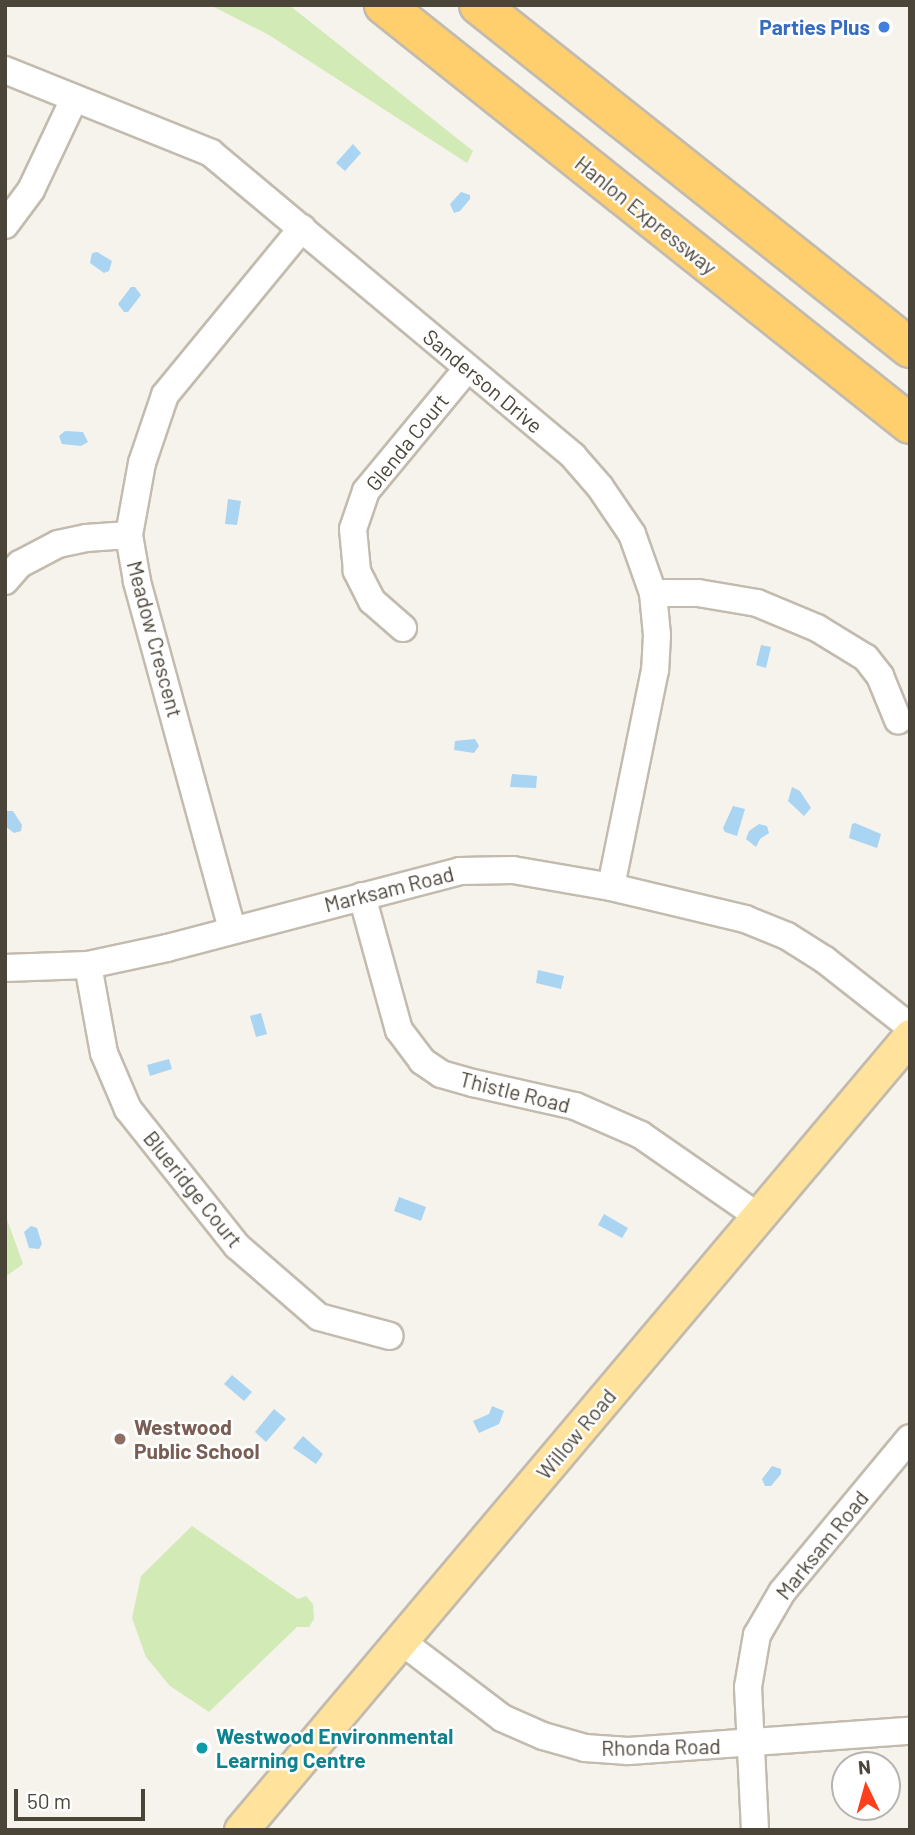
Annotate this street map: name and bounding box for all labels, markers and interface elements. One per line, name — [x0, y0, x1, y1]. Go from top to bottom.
place label: Parties Plus — [759, 14, 870, 40]
marker: Parties Plus — [876, 19, 892, 35]
street label: Hanlon Expressway — [570, 150, 722, 280]
street label: Sanderson Drive — [418, 324, 548, 438]
street label: Glenda Court — [360, 388, 454, 496]
street label: Meadow Crescent — [122, 558, 188, 720]
street label: Marksam Road — [322, 861, 456, 917]
street label: Thistle Road — [457, 1066, 573, 1118]
street label: Blueridge Court — [138, 1126, 248, 1252]
street label: Willow Road — [531, 1384, 621, 1484]
place label: Westwood Public School — [134, 1414, 260, 1464]
marker: Westwood Public School — [112, 1431, 128, 1447]
street label: Marksam Road — [770, 1486, 874, 1604]
place label: Westwood Environmental Learning Centre — [216, 1723, 453, 1773]
street label: Rhonda Road — [601, 1733, 721, 1761]
marker: Westwood Environmental Learning Centre — [194, 1740, 210, 1756]
north arrow — [831, 1751, 901, 1821]
text: N — [857, 1755, 872, 1779]
scale bar — [18, 1776, 149, 1820]
text: 50 m — [27, 1788, 71, 1813]

